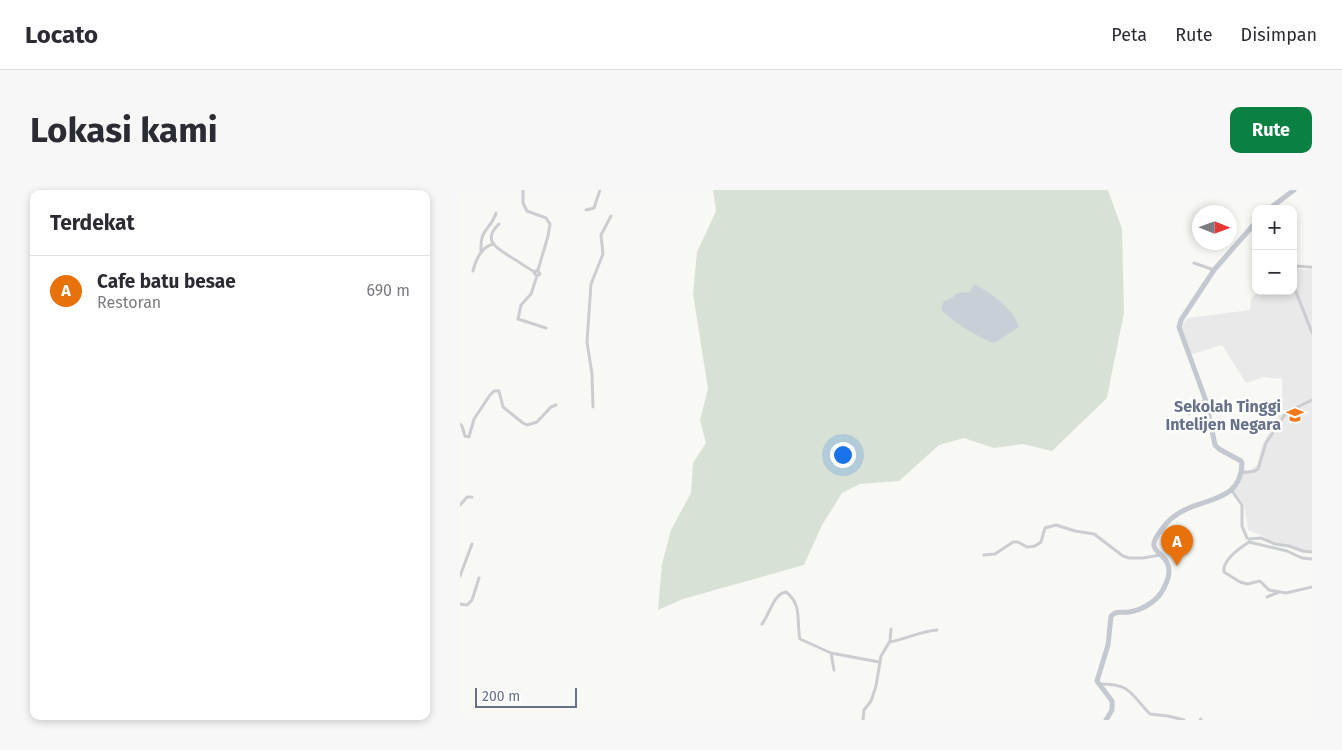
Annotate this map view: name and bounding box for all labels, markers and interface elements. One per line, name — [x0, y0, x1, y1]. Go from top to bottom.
text: Locato — [25, 21, 98, 49]
text: Peta — [1111, 24, 1147, 46]
text: Rute — [1175, 24, 1213, 46]
text: Disimpan — [1241, 24, 1317, 46]
button: Rute — [1230, 107, 1312, 153]
text: Lokasi kami — [30, 109, 218, 151]
north arrow — [1192, 205, 1237, 250]
map controls — [1252, 205, 1297, 295]
button: + — [1252, 205, 1297, 250]
text: Terdekat — [50, 210, 135, 236]
button: − — [1252, 250, 1297, 295]
text: Cafe batu besae — [97, 270, 236, 293]
text: A — [61, 281, 71, 300]
text: 690 m — [366, 281, 410, 300]
text: Restoran — [97, 293, 161, 312]
place label: Sekolah Tinggi Intelijen Negara — [1165, 397, 1281, 434]
school or university icon: Sekolah Tinggi Intelijen Negara — [1285, 405, 1305, 425]
your location — [830, 442, 856, 468]
pin: A — [1161, 525, 1193, 566]
scale bar — [475, 685, 578, 708]
text: 200 m — [482, 688, 520, 705]

